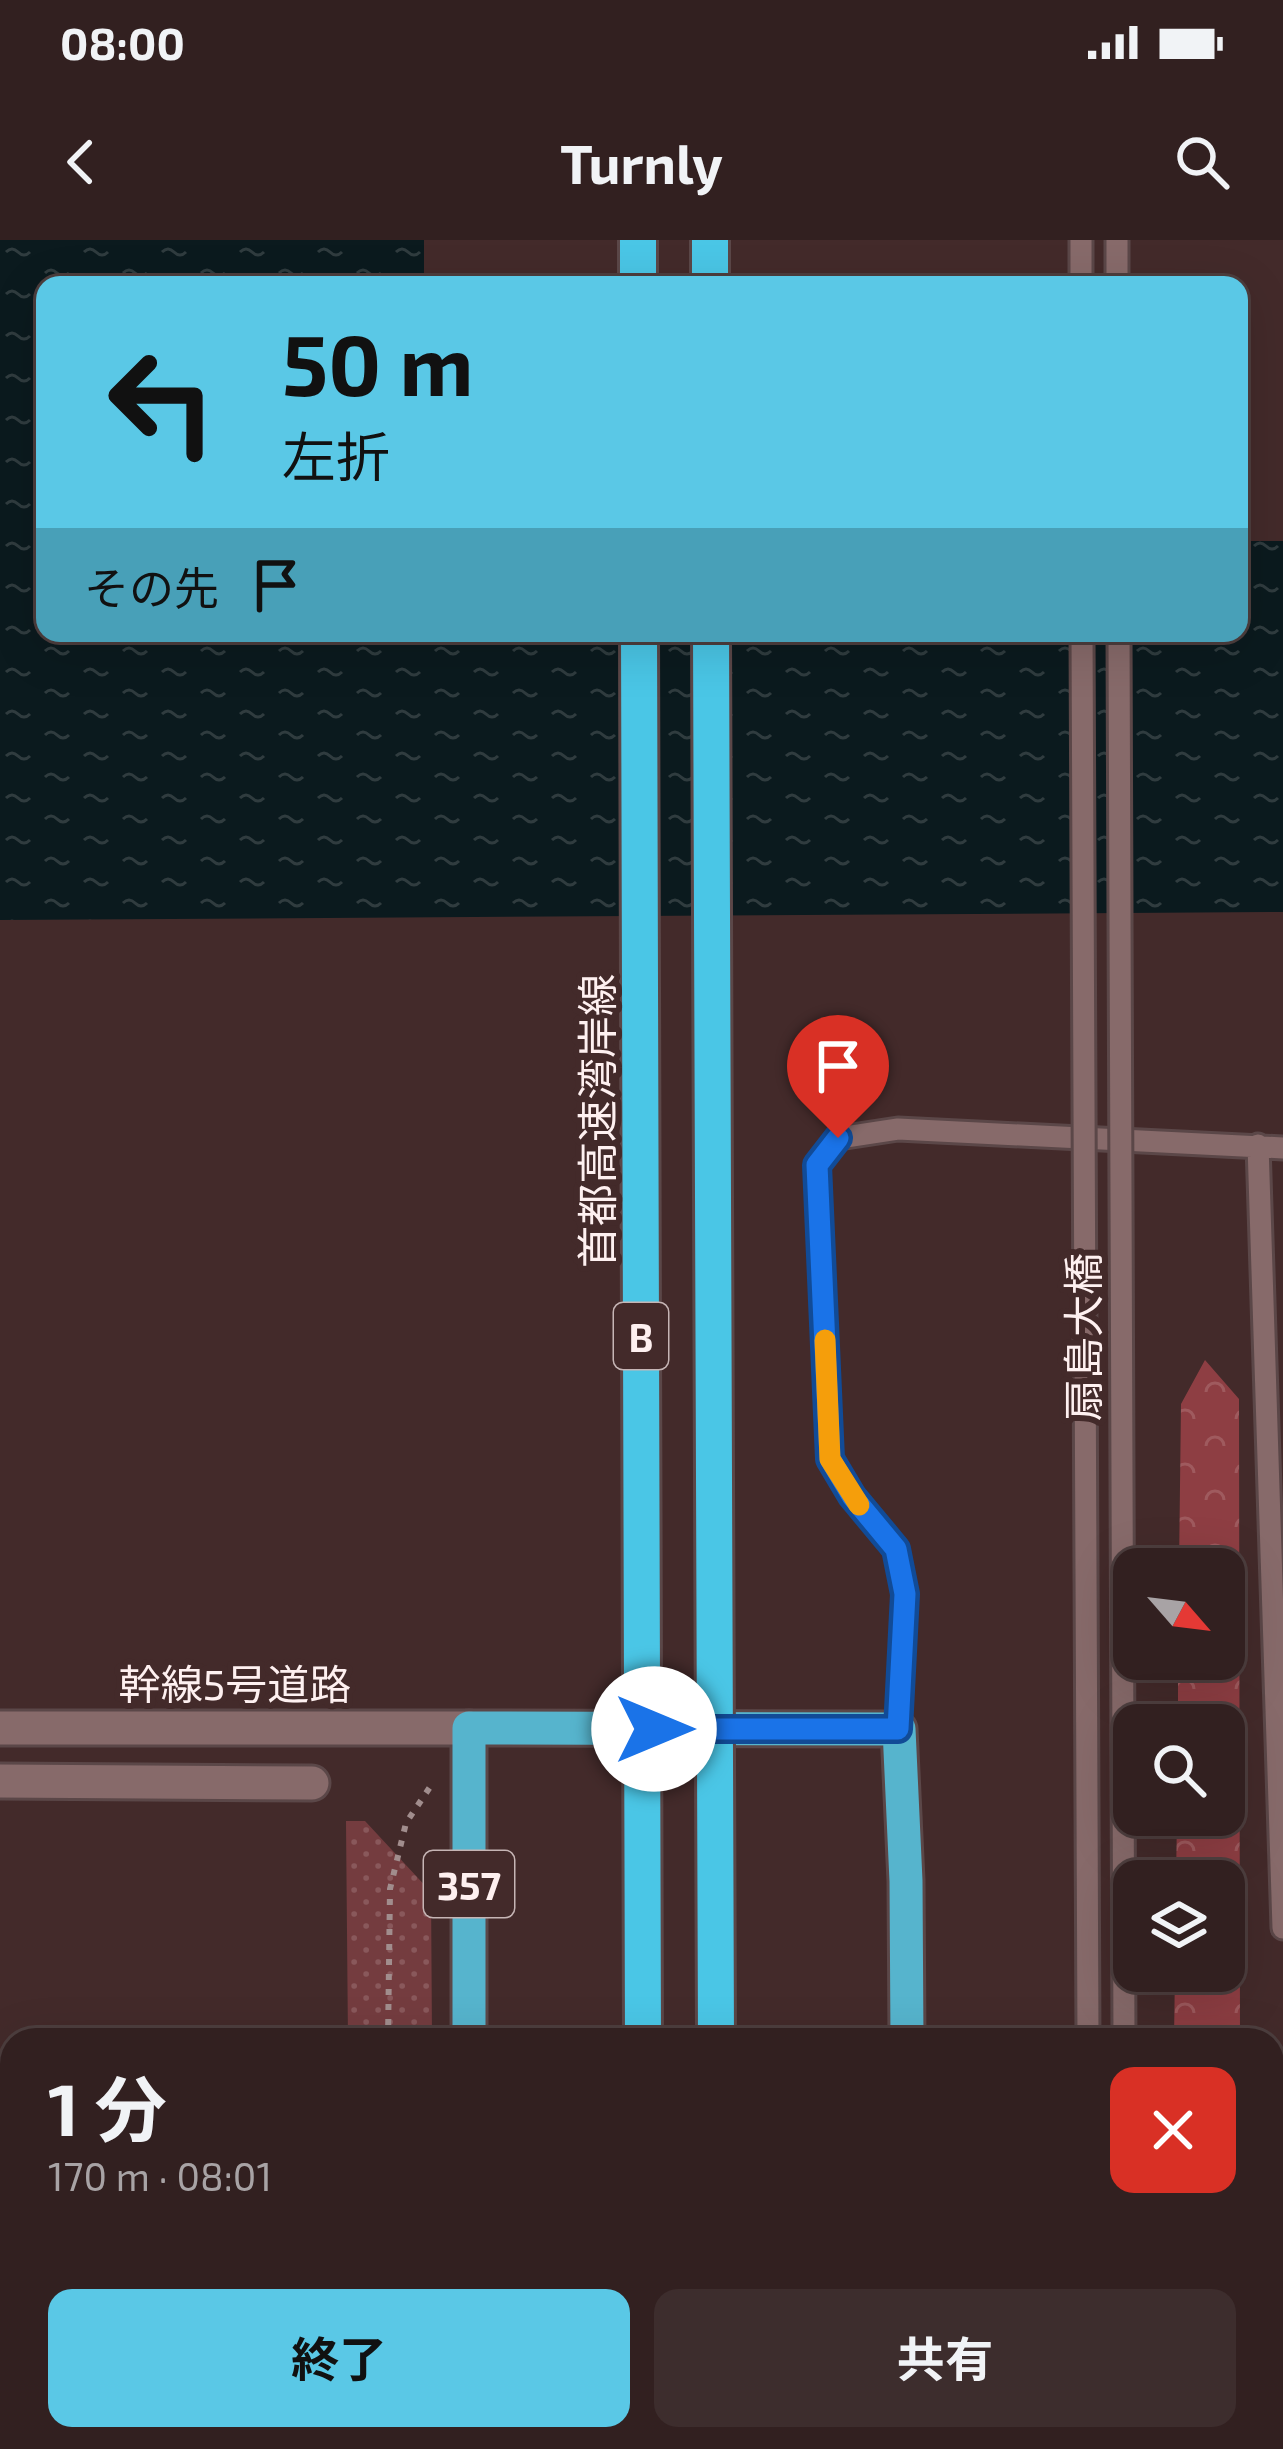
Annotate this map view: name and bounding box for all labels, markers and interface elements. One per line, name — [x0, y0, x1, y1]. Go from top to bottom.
text: 08:00 — [60, 15, 185, 69]
icon: back — [48, 129, 114, 195]
icon: search — [1169, 129, 1235, 195]
text: Turnly — [560, 130, 723, 195]
text: 50 m — [282, 312, 474, 413]
icon: left — [84, 324, 240, 480]
text: 左折 — [282, 423, 390, 488]
icon: arrive — [243, 552, 309, 618]
text: その先 — [84, 560, 219, 614]
street label: 首都高速湾岸線 — [571, 974, 621, 1268]
pin — [787, 1015, 889, 1138]
icon: arrive — [805, 1033, 871, 1099]
street label: 扇島大橋 — [1057, 1253, 1107, 1421]
road number: B — [614, 1303, 668, 1369]
north arrow — [1113, 1548, 1245, 1680]
map controls — [1113, 1548, 1245, 1992]
street label: 幹線5号道路 — [119, 1658, 351, 1708]
position arrow — [591, 1666, 717, 1792]
button: search — [1113, 1704, 1245, 1836]
road number: 357 — [424, 1851, 514, 1917]
button: layers — [1113, 1860, 1245, 1992]
text: 1 分 — [48, 2064, 167, 2150]
button: close — [1110, 2067, 1236, 2193]
text: 170 m · 08:01 — [48, 2152, 272, 2199]
button: 終了 — [48, 2289, 630, 2427]
button: 共有 — [654, 2289, 1236, 2427]

